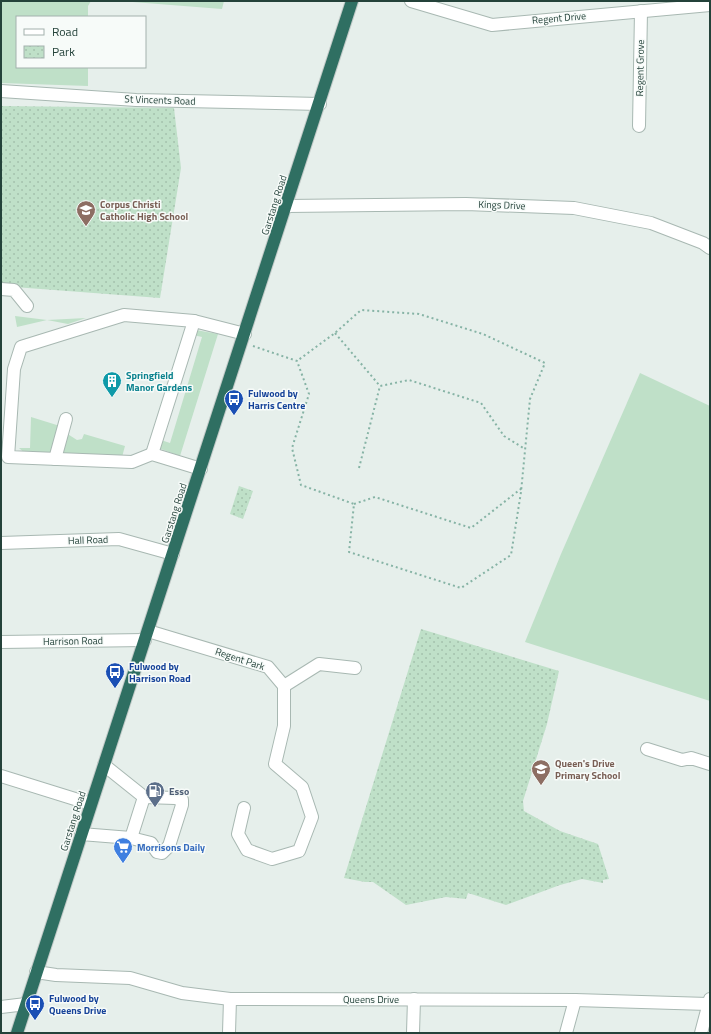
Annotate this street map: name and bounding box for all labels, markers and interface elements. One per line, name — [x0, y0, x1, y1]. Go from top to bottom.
street label: Regent Drive — [531, 8, 587, 28]
legend — [16, 16, 146, 68]
text: Road — [52, 22, 78, 41]
street label: Regent Grove — [632, 39, 648, 97]
text: Park — [52, 42, 75, 61]
street label: St Vincents Road — [124, 91, 196, 109]
street label: Garstang Road — [257, 173, 291, 237]
place label: Corpus Christi Catholic High School — [100, 197, 188, 224]
street label: Kings Drive — [478, 197, 526, 213]
school or university icon: Corpus Christi Catholic High School — [75, 199, 97, 227]
place label: Springfield Manor Gardens — [126, 368, 193, 395]
building icon: Springfield Manor Gardens — [101, 370, 123, 398]
place label: Fulwood by Harris Centre — [248, 386, 305, 413]
bus stop icon: Fulwood by Harris Centre — [223, 388, 245, 416]
street label: Garstang Road — [157, 481, 191, 545]
street label: Hall Road — [68, 532, 108, 548]
street label: Harrison Road — [43, 633, 103, 649]
street label: Regent Park — [213, 644, 267, 674]
place label: Fulwood by Harrison Road — [129, 659, 191, 686]
bus stop icon: Fulwood by Harrison Road — [104, 661, 126, 689]
place label: Queen's Drive Primary School — [555, 756, 621, 783]
school or university icon: Queen's Drive Primary School — [530, 758, 552, 786]
fuel station icon: Esso — [144, 780, 166, 808]
place label: Esso — [169, 784, 189, 799]
street label: Garstang Road — [56, 789, 90, 853]
supermarket icon: Morrisons Daily — [112, 836, 134, 864]
place label: Morrisons Daily — [137, 840, 205, 855]
place label: Fulwood by Queens Drive — [49, 991, 106, 1018]
street label: Queens Drive — [343, 992, 399, 1007]
bus stop icon: Fulwood by Queens Drive — [24, 993, 46, 1021]

